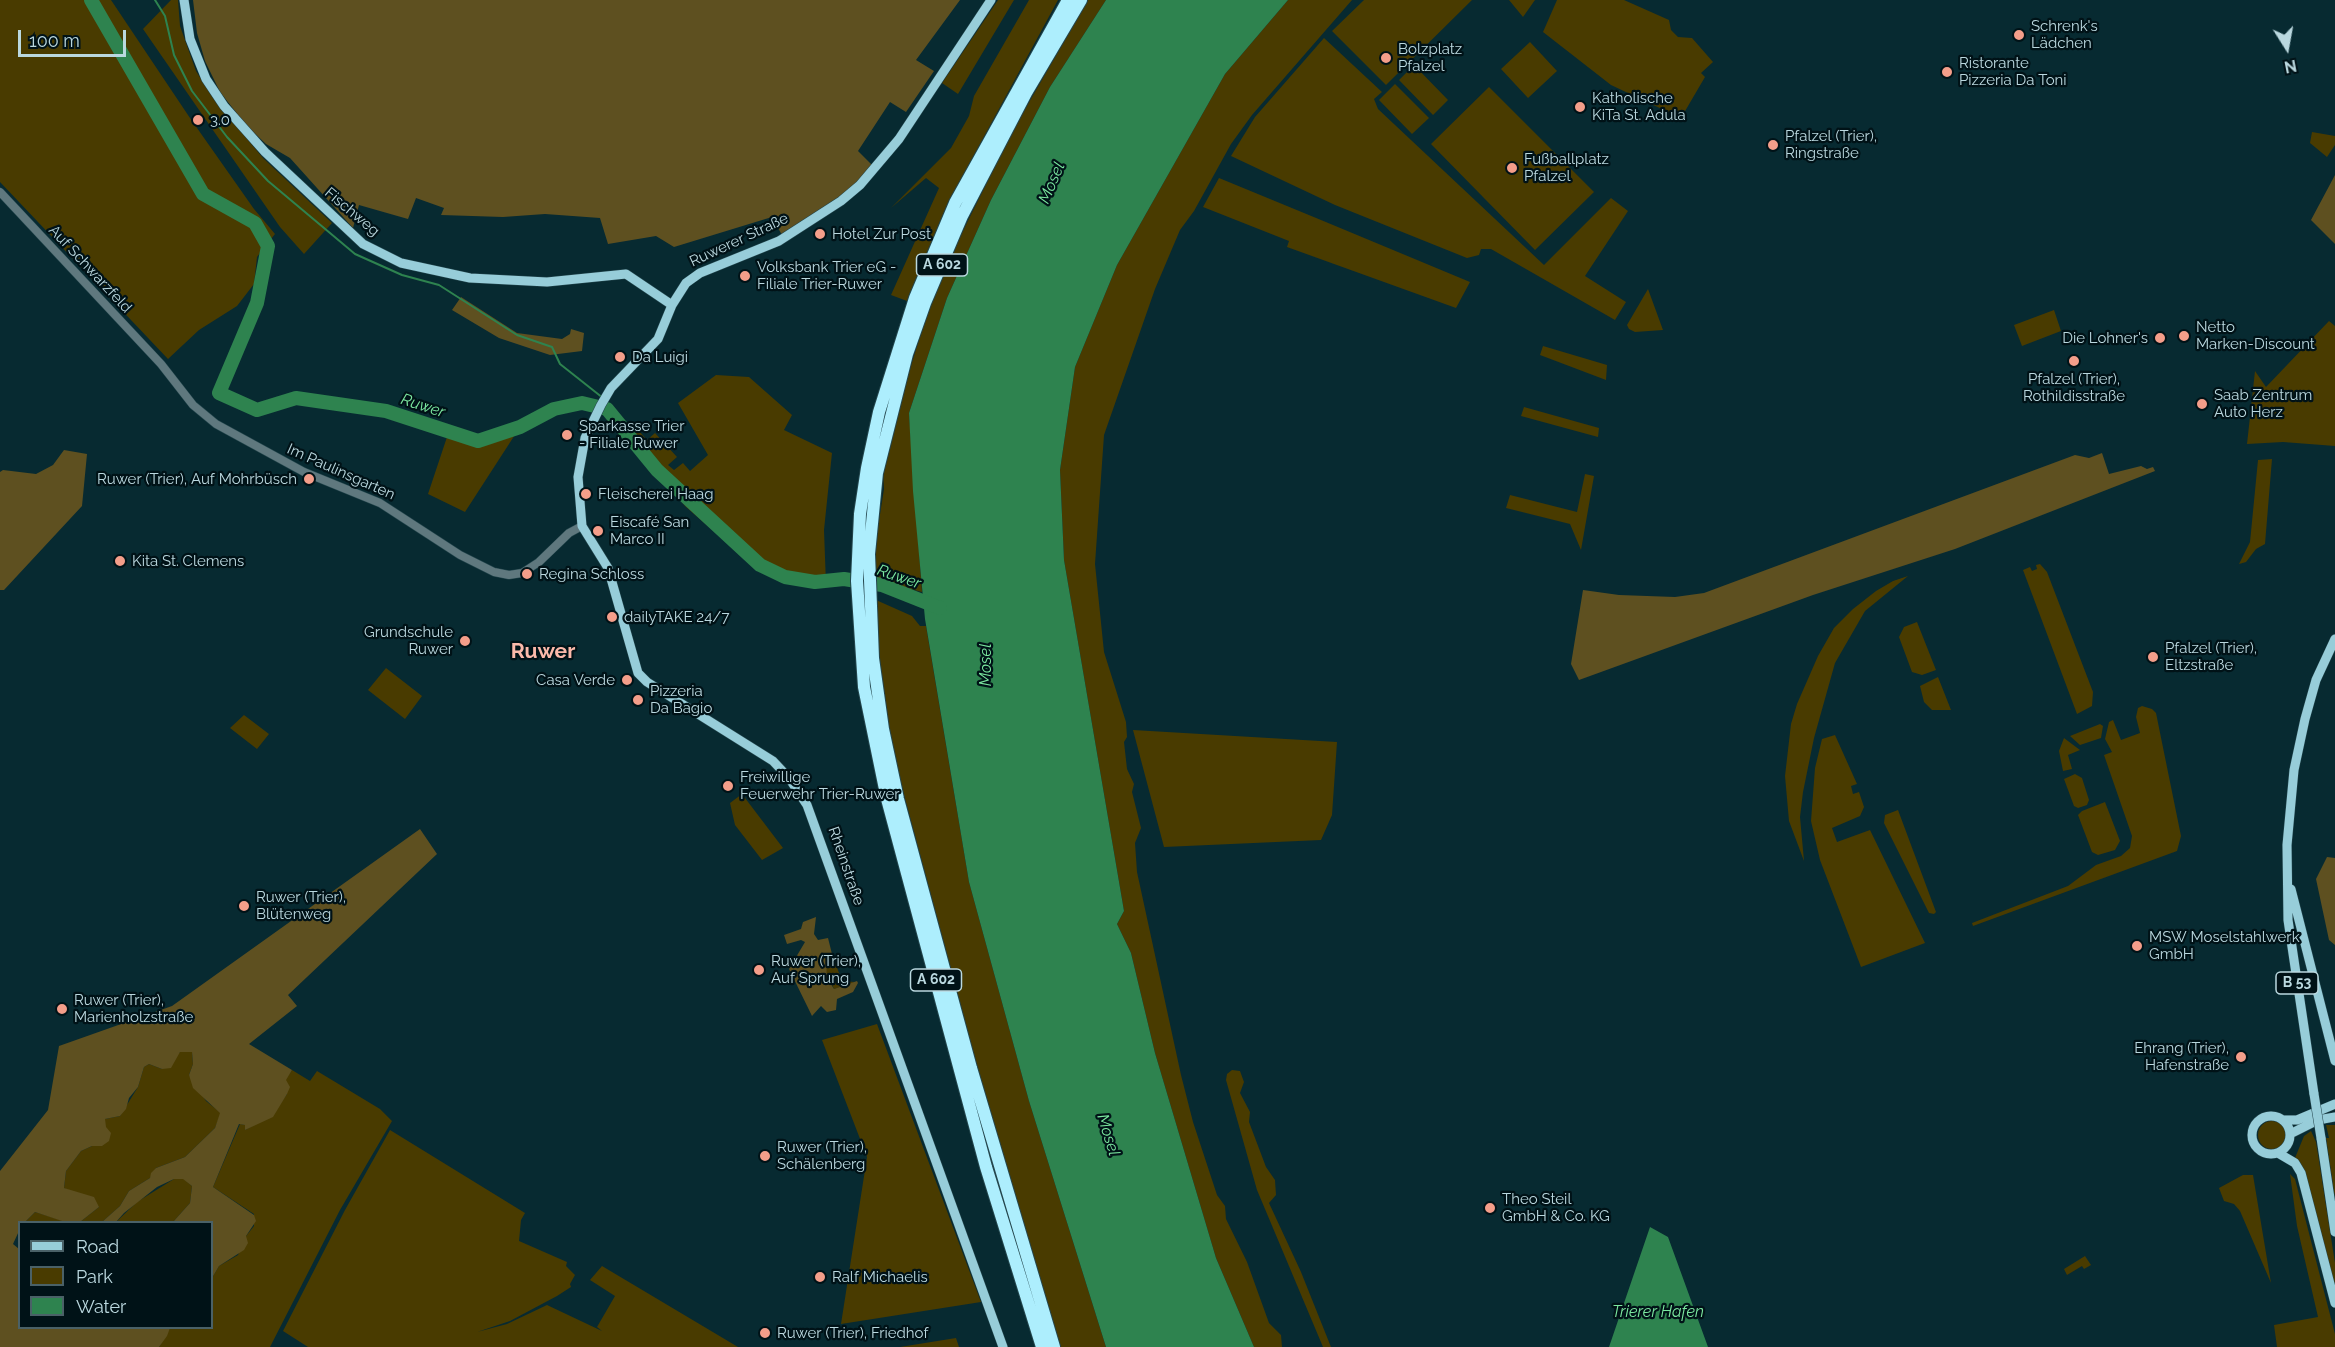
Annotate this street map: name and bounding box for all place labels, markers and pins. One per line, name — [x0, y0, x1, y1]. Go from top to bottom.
place label: Schrenk's Lädchen — [2031, 17, 2098, 52]
marker: Schrenk's Lädchen — [2012, 28, 2026, 42]
place label: Bolzplatz Pfalzel — [1398, 40, 1462, 75]
marker: Bolzplatz Pfalzel — [1379, 51, 1393, 65]
place label: Ristorante Pizzeria Da Toni — [1959, 54, 2067, 89]
marker: Ristorante Pizzeria Da Toni — [1940, 65, 1954, 79]
place label: Katholische KiTa St. Adula — [1592, 89, 1686, 124]
marker: Katholische KiTa St. Adula — [1573, 100, 1587, 114]
place label: 3.0 — [210, 111, 230, 129]
marker: 3.0 — [191, 113, 205, 127]
place label: Pfalzel (Trier), Ringstraße — [1785, 127, 1877, 162]
marker: Pfalzel (Trier), Ringstraße — [1766, 138, 1780, 152]
place label: Fußballplatz Pfalzel — [1524, 150, 1609, 185]
marker: Fußballplatz Pfalzel — [1505, 161, 1519, 175]
place label: Hotel Zur Post — [832, 225, 931, 243]
marker: Hotel Zur Post — [813, 227, 827, 241]
place label: Volksbank Trier eG - Filiale Trier-Ruwer — [757, 258, 896, 293]
marker: Volksbank Trier eG - Filiale Trier-Ruwer — [738, 269, 752, 283]
place label: Netto Marken-Discount — [2196, 318, 2315, 353]
place label: Die Lohner's — [2062, 329, 2148, 347]
marker: Netto Marken-Discount — [2177, 329, 2191, 343]
marker: Die Lohner's — [2153, 331, 2167, 345]
place label: Da Luigi — [632, 348, 688, 366]
marker: Da Luigi — [613, 350, 627, 364]
marker: Pfalzel (Trier), Rothildisstraße — [2067, 354, 2081, 368]
place label: Pfalzel (Trier), Rothildisstraße — [2023, 370, 2125, 405]
place label: Saab Zentrum Auto Herz — [2214, 386, 2312, 421]
marker: Saab Zentrum Auto Herz — [2195, 397, 2209, 411]
place label: Sparkasse Trier - Filiale Ruwer — [579, 417, 684, 452]
marker: Sparkasse Trier - Filiale Ruwer — [560, 428, 574, 442]
place label: Ruwer (Trier), Auf Mohrbüsch — [97, 470, 297, 488]
marker: Ruwer (Trier), Auf Mohrbüsch — [302, 472, 316, 486]
place label: Fleischerei Haag — [598, 485, 714, 503]
marker: Fleischerei Haag — [579, 487, 593, 501]
place label: Eiscafé San Marco II — [610, 513, 689, 548]
marker: Eiscafé San Marco II — [591, 524, 605, 538]
place label: Kita St. Clemens — [132, 552, 244, 570]
marker: Kita St. Clemens — [113, 554, 127, 568]
place label: Regina Schloss — [539, 565, 644, 583]
marker: Regina Schloss — [520, 567, 534, 581]
place label: dailyTAKE 24/7 — [624, 608, 729, 626]
marker: dailyTAKE 24/7 — [605, 610, 619, 624]
place label: Grundschule Ruwer — [364, 623, 453, 658]
marker: Grundschule Ruwer — [458, 634, 472, 648]
place label: Pfalzel (Trier), Eltzstraße — [2165, 639, 2257, 674]
marker: Pfalzel (Trier), Eltzstraße — [2146, 650, 2160, 664]
place label: Casa Verde — [536, 671, 615, 689]
marker: Casa Verde — [620, 673, 634, 687]
place label: Pizzeria Da Bagio — [650, 682, 712, 717]
marker: Pizzeria Da Bagio — [631, 693, 645, 707]
place label: Freiwillige Feuerwehr Trier-Ruwer — [740, 768, 899, 803]
marker: Freiwillige Feuerwehr Trier-Ruwer — [721, 779, 735, 793]
place label: Ruwer (Trier), Blütenweg — [256, 888, 346, 923]
marker: Ruwer (Trier), Blütenweg — [237, 899, 251, 913]
place label: MSW Moselstahlwerk GmbH — [2149, 928, 2300, 963]
marker: MSW Moselstahlwerk GmbH — [2130, 939, 2144, 953]
place label: Ruwer (Trier), Auf Sprung — [771, 952, 861, 987]
marker: Ruwer (Trier), Auf Sprung — [752, 963, 766, 977]
place label: Ruwer (Trier), Marienholzstraße — [74, 991, 193, 1026]
marker: Ruwer (Trier), Marienholzstraße — [55, 1002, 69, 1016]
place label: Ehrang (Trier), Hafenstraße — [2134, 1039, 2229, 1074]
marker: Ehrang (Trier), Hafenstraße — [2234, 1050, 2248, 1064]
place label: Ruwer (Trier), Schälenberg — [777, 1138, 867, 1173]
marker: Ruwer (Trier), Schälenberg — [758, 1149, 772, 1163]
place label: Theo Steil GmbH & Co. KG — [1502, 1190, 1610, 1225]
marker: Theo Steil GmbH & Co. KG — [1483, 1201, 1497, 1215]
place label: Ralf Michaelis — [832, 1268, 928, 1286]
marker: Ralf Michaelis — [813, 1270, 827, 1284]
place label: Ruwer (Trier), Friedhof — [777, 1324, 928, 1342]
marker: Ruwer (Trier), Friedhof — [758, 1326, 772, 1340]

